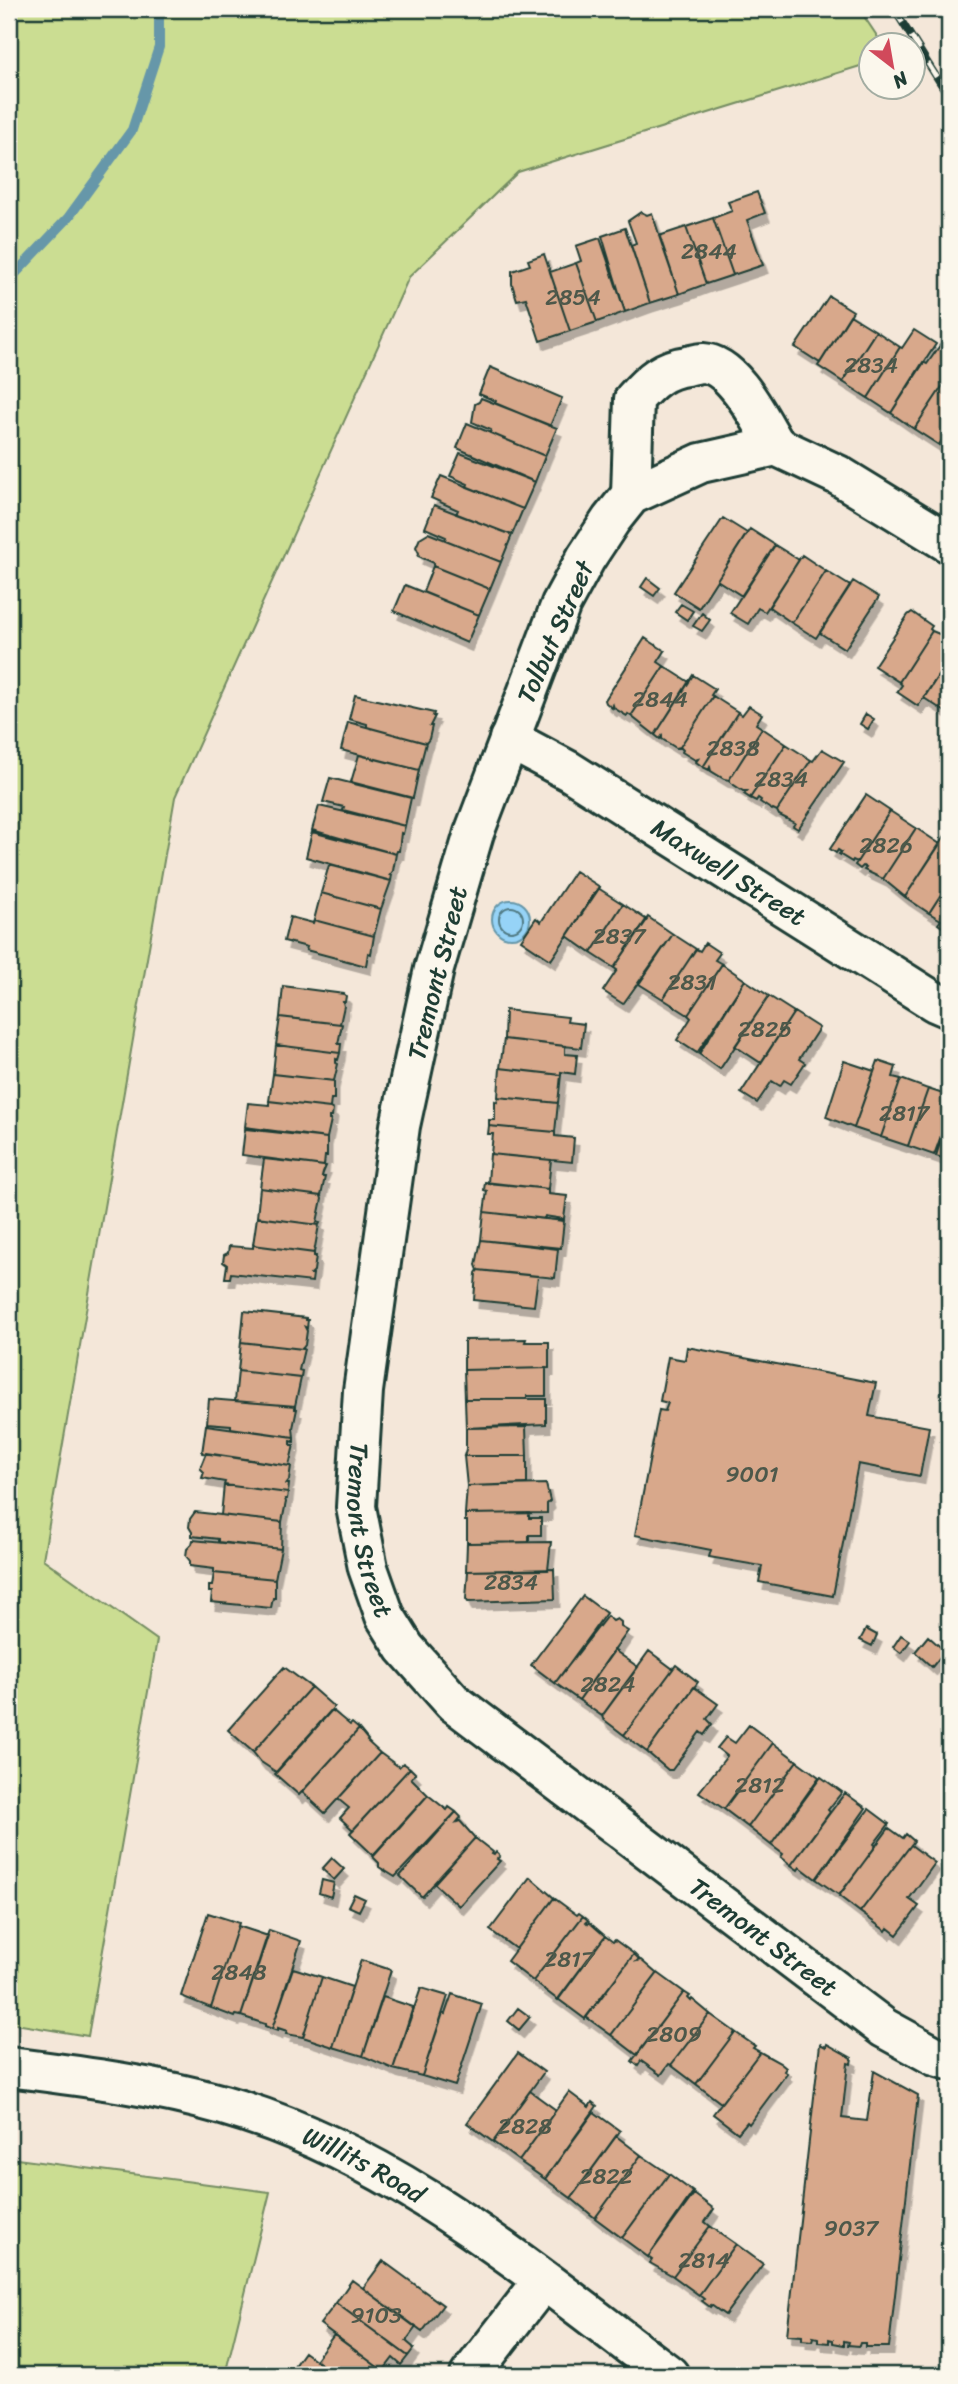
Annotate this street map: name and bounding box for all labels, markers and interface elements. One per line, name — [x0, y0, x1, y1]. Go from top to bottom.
north arrow — [856, 32, 926, 102]
text: N — [886, 62, 915, 98]
house number: 2844 — [681, 231, 737, 272]
house number: 2854 — [545, 277, 601, 318]
house number: 2834 — [844, 345, 898, 386]
street label: Tolbut Street — [503, 552, 608, 711]
house number: 2844 — [632, 679, 688, 720]
house number: 2838 — [706, 728, 760, 769]
house number: 2834 — [754, 759, 808, 800]
street label: Maxwell Street — [642, 805, 816, 939]
house number: 2826 — [859, 825, 913, 866]
street label: Tremont Street — [393, 881, 481, 1065]
house number: 2837 — [593, 916, 647, 957]
house number: 2831 — [667, 962, 717, 1003]
house number: 2825 — [738, 1009, 792, 1050]
house number: 2817 — [879, 1093, 931, 1134]
street label: Tremont Street — [333, 1441, 407, 1624]
house number: 9001 — [725, 1454, 779, 1495]
house number: 2834 — [484, 1562, 538, 1603]
house number: 2824 — [581, 1664, 635, 1705]
house number: 2812 — [735, 1765, 785, 1806]
street label: Tremont Street — [679, 1865, 848, 2009]
house number: 2817 — [544, 1939, 596, 1980]
house number: 2848 — [211, 1952, 267, 1993]
house number: 2809 — [646, 2014, 702, 2055]
house number: 2828 — [498, 2106, 552, 2147]
street label: Willits Road — [295, 2113, 437, 2217]
house number: 2822 — [579, 2156, 633, 2197]
house number: 9037 — [824, 2208, 880, 2249]
house number: 2814 — [678, 2240, 730, 2281]
house number: 9103 — [350, 2295, 402, 2336]

